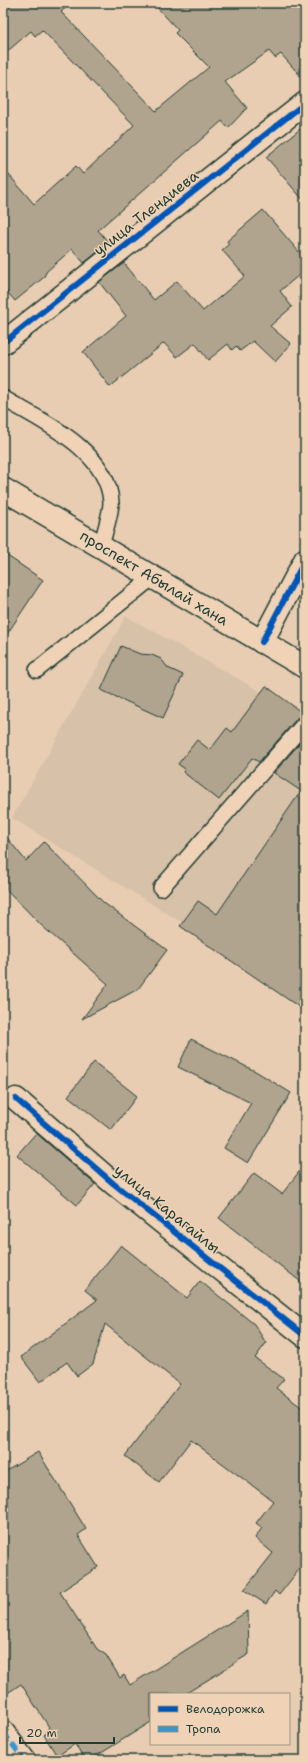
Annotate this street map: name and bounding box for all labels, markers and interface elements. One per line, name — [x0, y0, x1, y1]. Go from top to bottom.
street label: улица Тлендиева — [89, 165, 203, 260]
street label: проспект Абылай хана — [76, 526, 233, 631]
street label: улица Карагайлы — [110, 1160, 224, 1258]
legend — [150, 1693, 290, 1745]
text: Велодорожка — [186, 1701, 265, 1717]
scale bar — [20, 1719, 114, 1745]
text: Тропа — [186, 1721, 221, 1737]
text: 20 m — [26, 1725, 57, 1741]

